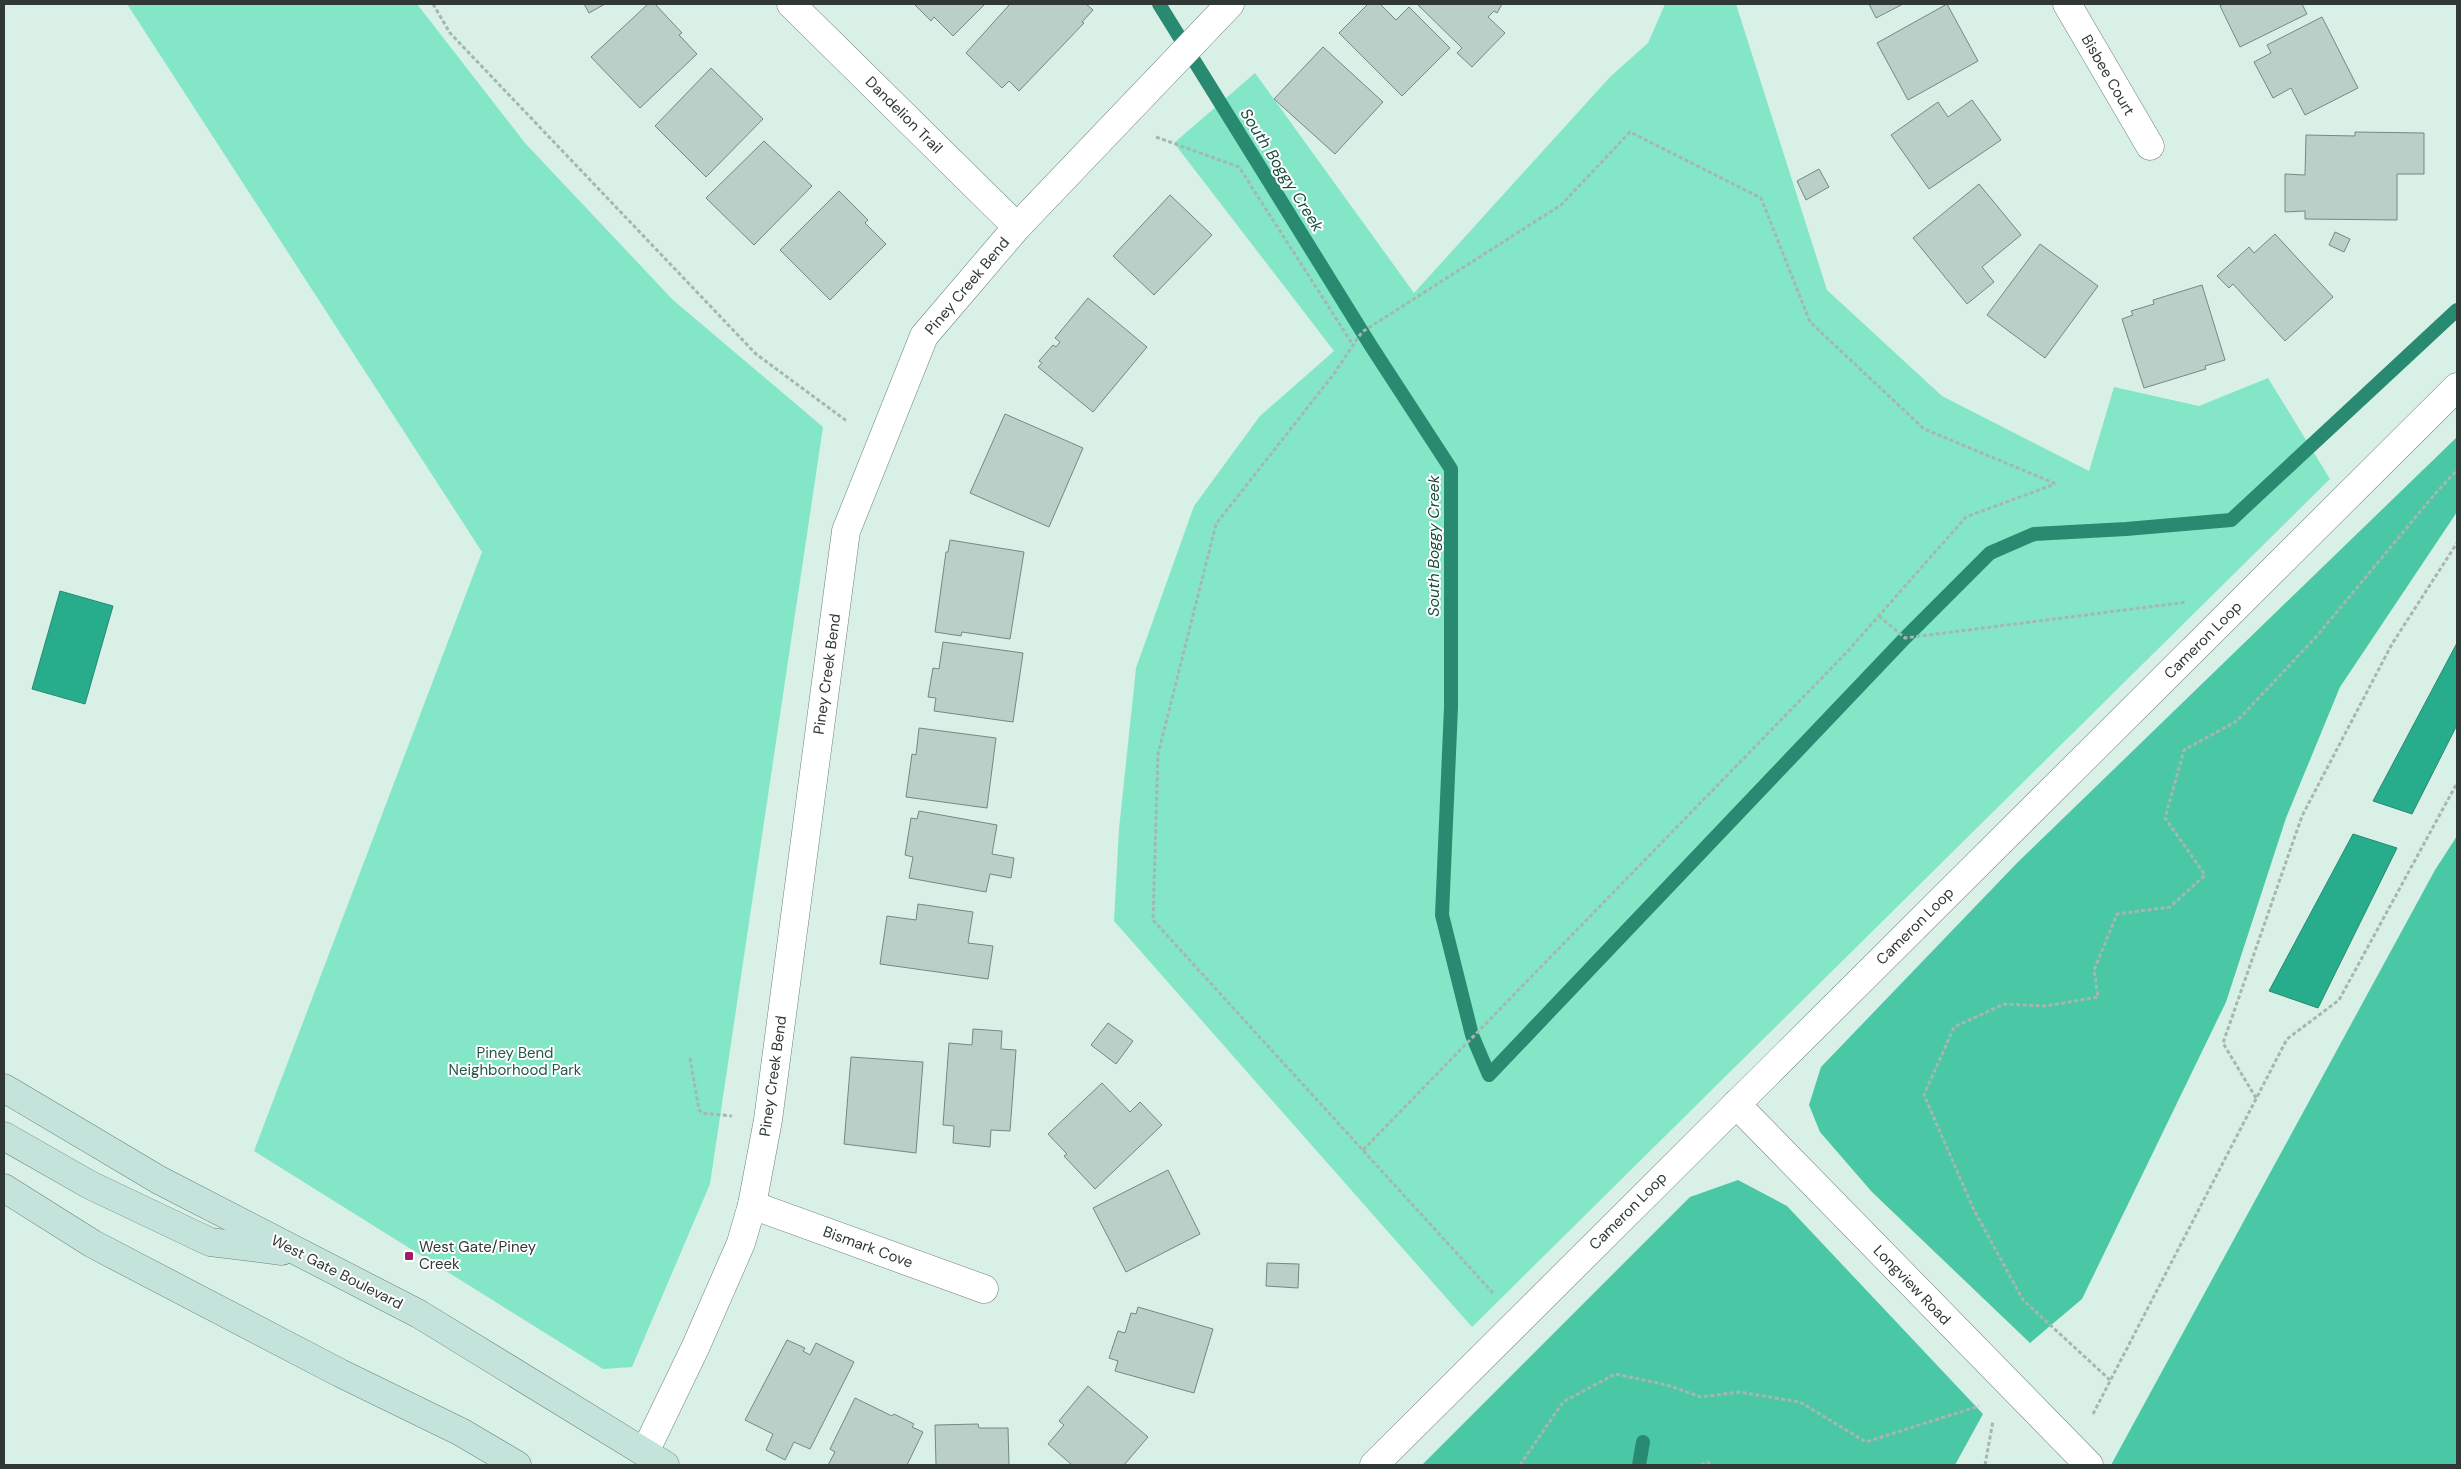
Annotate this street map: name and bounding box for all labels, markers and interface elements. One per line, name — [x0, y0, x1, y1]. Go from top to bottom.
street label: Bisbee Court — [2077, 31, 2139, 119]
street label: Dandelion Trail — [861, 72, 947, 158]
water label: South Boggy Creek — [1236, 104, 1329, 236]
street label: Piney Creek Bend — [920, 233, 1014, 339]
water label: South Boggy Creek — [1423, 474, 1444, 617]
street label: Cameron Loop — [2160, 597, 2246, 683]
street label: Piney Creek Bend — [809, 612, 845, 736]
street label: Cameron Loop — [1872, 883, 1958, 969]
street label: Piney Creek Bend — [755, 1014, 791, 1138]
park label: Piney Bend Neighborhood Park — [449, 1043, 582, 1080]
street label: Cameron Loop — [1585, 1168, 1671, 1254]
street label: Bismark Cove — [820, 1222, 916, 1272]
street label: West Gate Boulevard — [268, 1230, 406, 1314]
place label: West Gate/Piney Creek — [419, 1237, 537, 1274]
street label: Longview Road — [1869, 1241, 1955, 1329]
marker: West Gate/Piney Creek — [403, 1250, 415, 1262]

